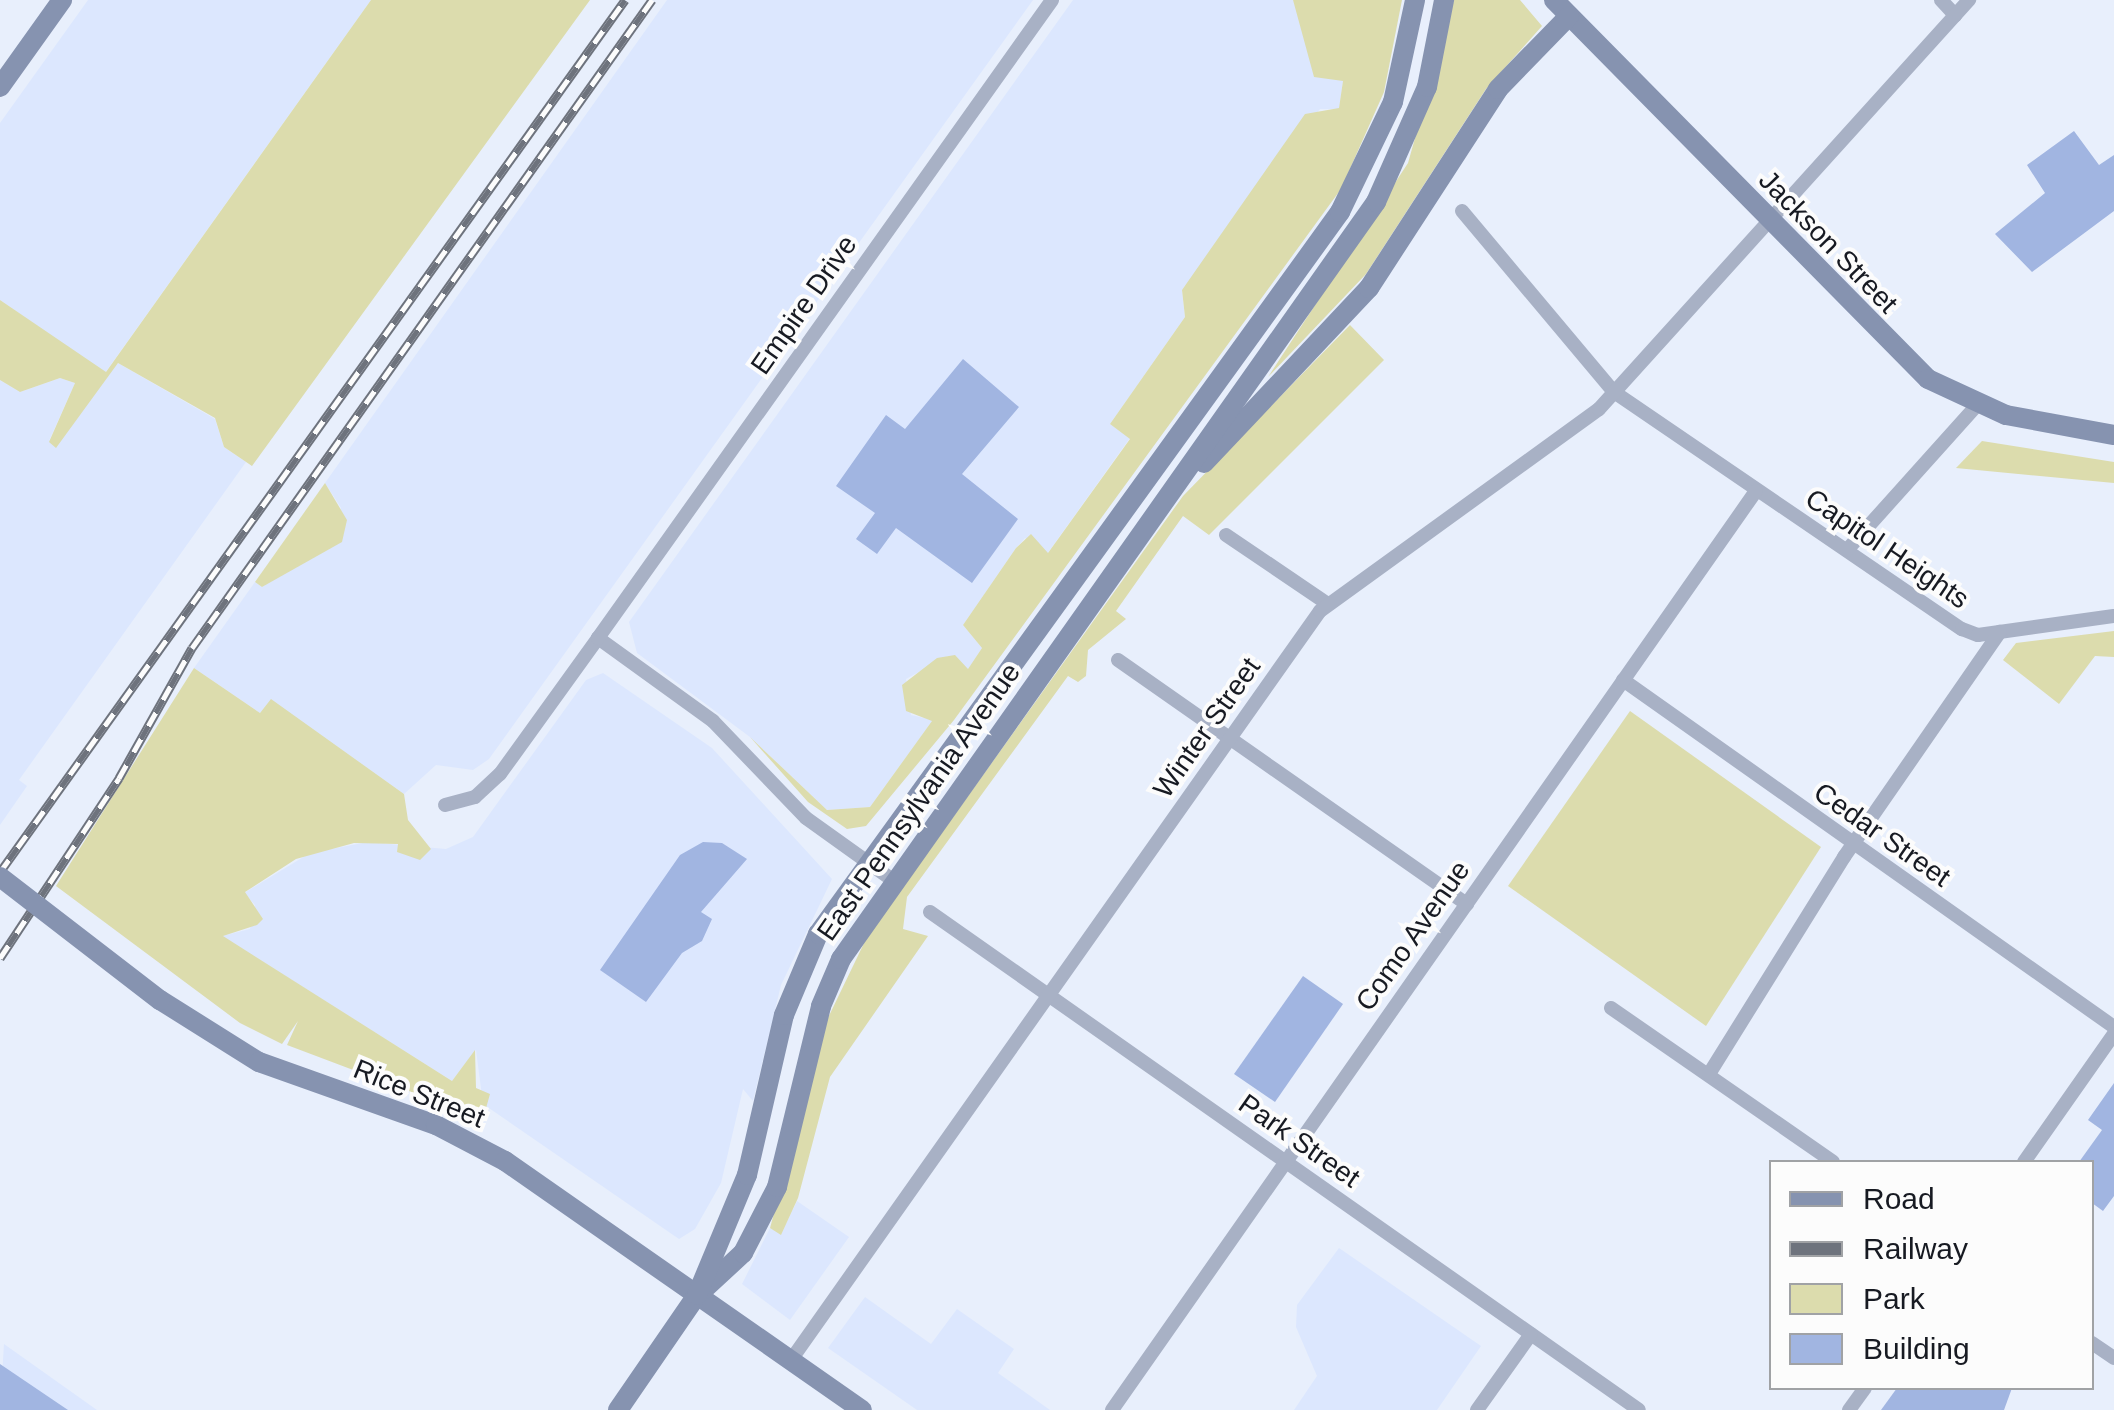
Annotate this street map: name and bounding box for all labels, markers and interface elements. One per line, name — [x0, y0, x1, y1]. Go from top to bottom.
street label: Jackson Street — [1752, 164, 1904, 320]
street label: Empire Drive — [744, 229, 864, 381]
street label: Capitol Heights — [1799, 482, 1975, 616]
street label: Winter Street — [1146, 651, 1268, 805]
street label: East Pennsylvania Avenue — [810, 656, 1028, 948]
street label: Cedar Street — [1807, 776, 1957, 894]
street label: Como Avenue — [1348, 854, 1478, 1018]
street label: Rice Street — [349, 1052, 489, 1136]
street label: Park Street — [1232, 1087, 1366, 1195]
legend — [1769, 1160, 2094, 1390]
text: Road — [1863, 1182, 1935, 1215]
text: Railway — [1863, 1232, 1968, 1265]
text: Park — [1863, 1282, 1925, 1315]
text: Building — [1863, 1332, 1970, 1365]

